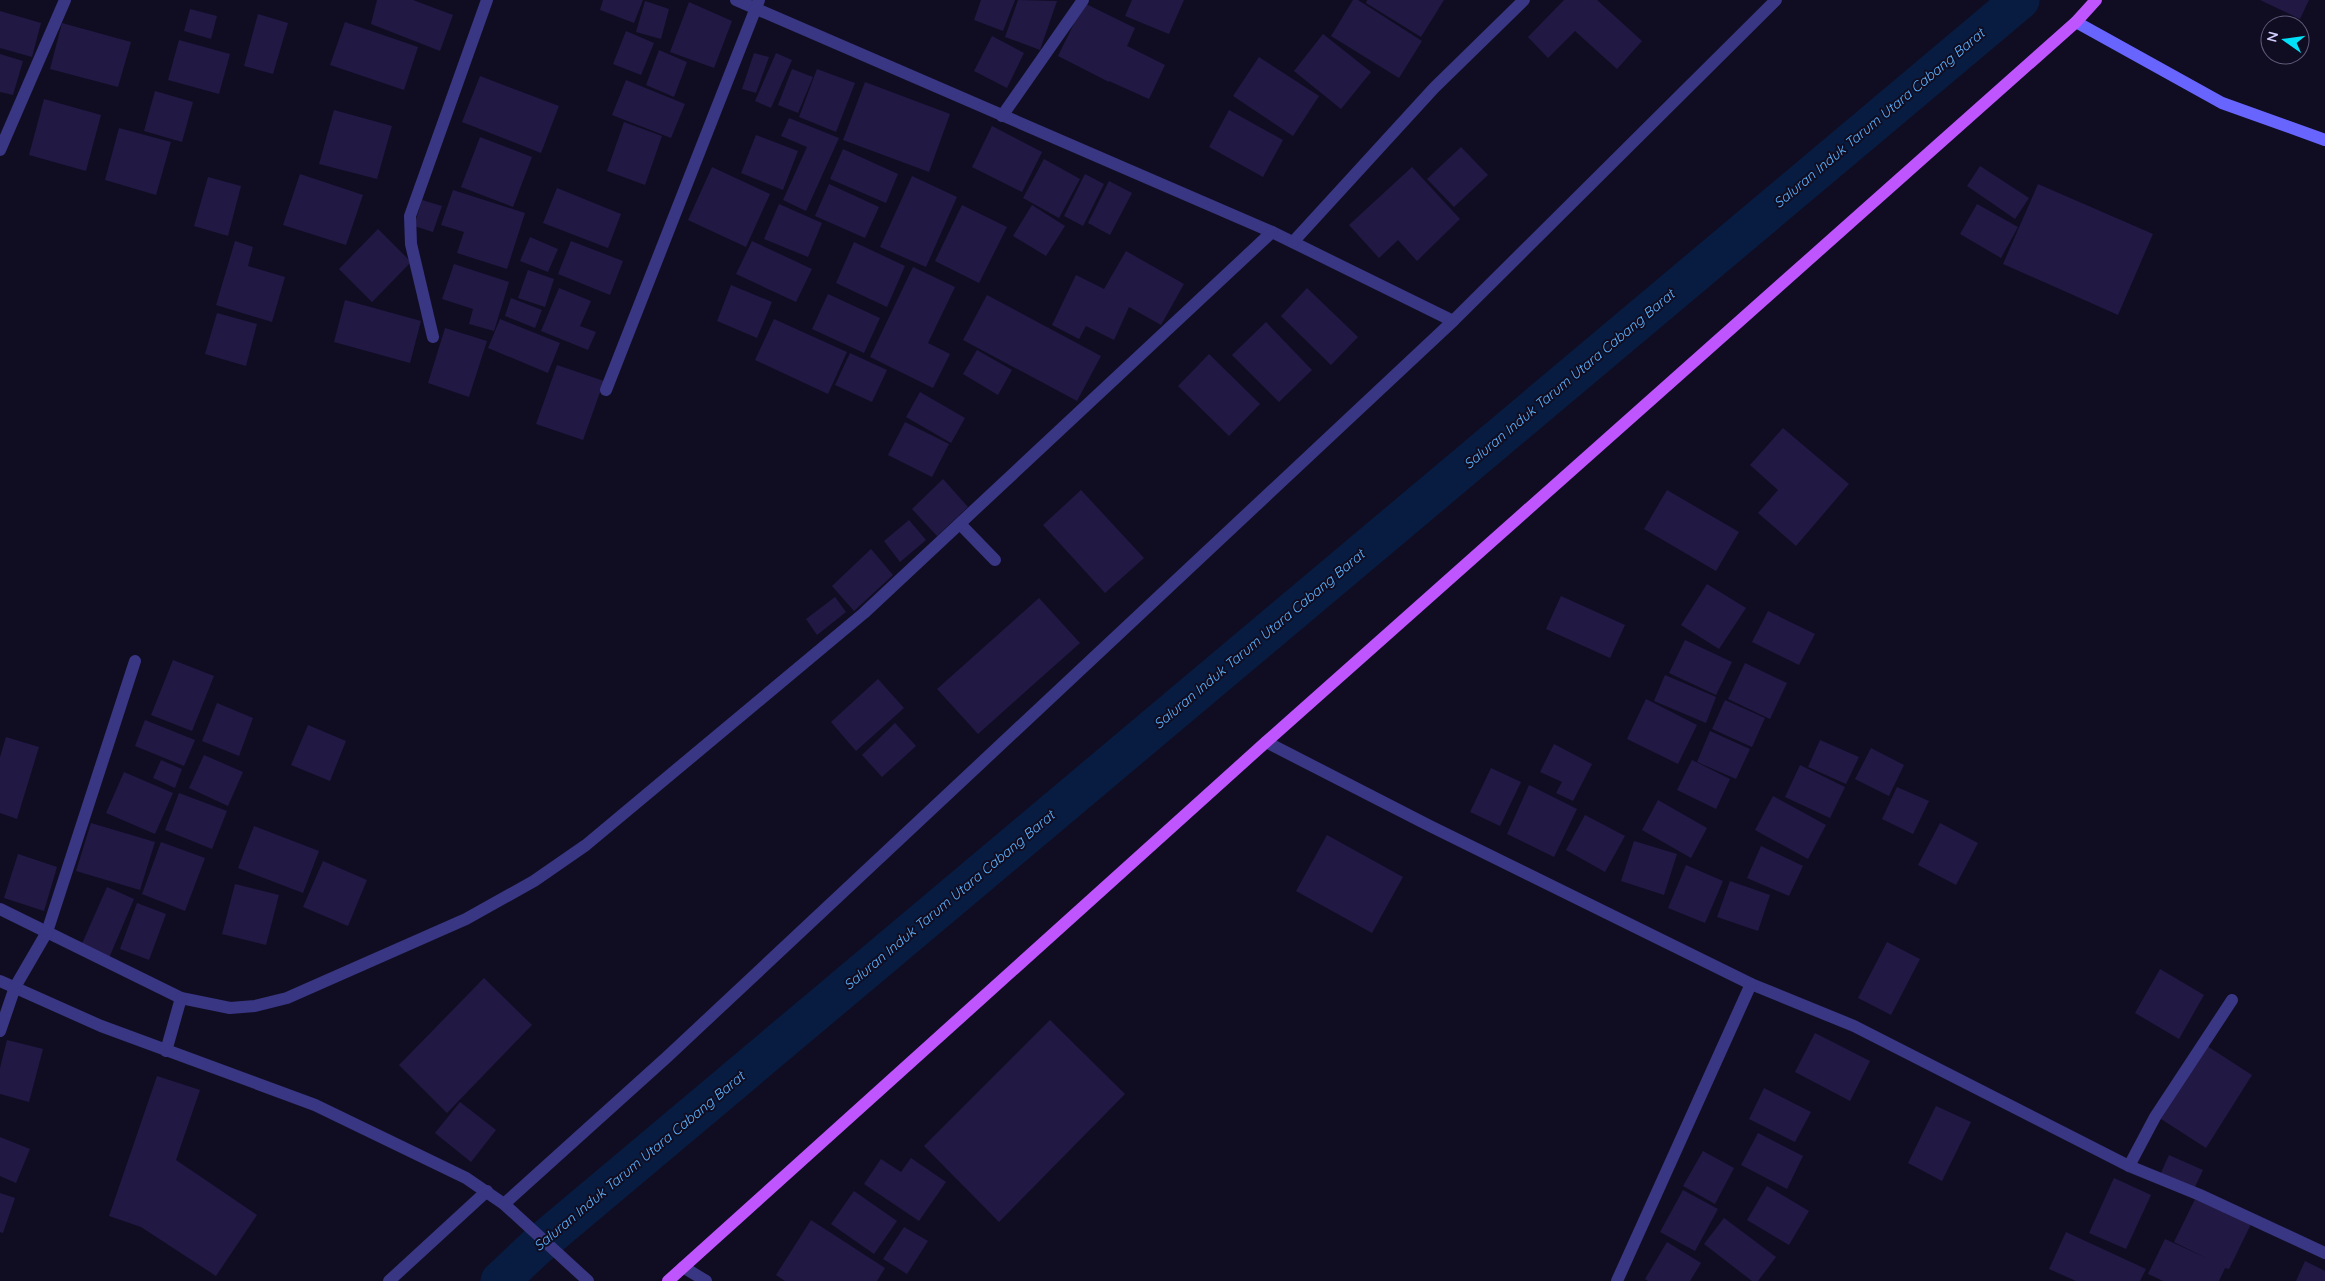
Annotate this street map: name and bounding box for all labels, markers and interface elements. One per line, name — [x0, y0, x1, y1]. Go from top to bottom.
north arrow — [2260, 15, 2310, 65]
water label: Saluran Induk Tarum Utara Cabang Barat — [1770, 23, 1990, 212]
text: N — [2262, 30, 2282, 44]
water label: Saluran Induk Tarum Utara Cabang Barat — [1460, 284, 1680, 473]
water label: Saluran Induk Tarum Utara Cabang Barat — [1150, 544, 1370, 733]
water label: Saluran Induk Tarum Utara Cabang Barat — [840, 805, 1060, 994]
water label: Saluran Induk Tarum Utara Cabang Barat — [530, 1066, 750, 1255]

